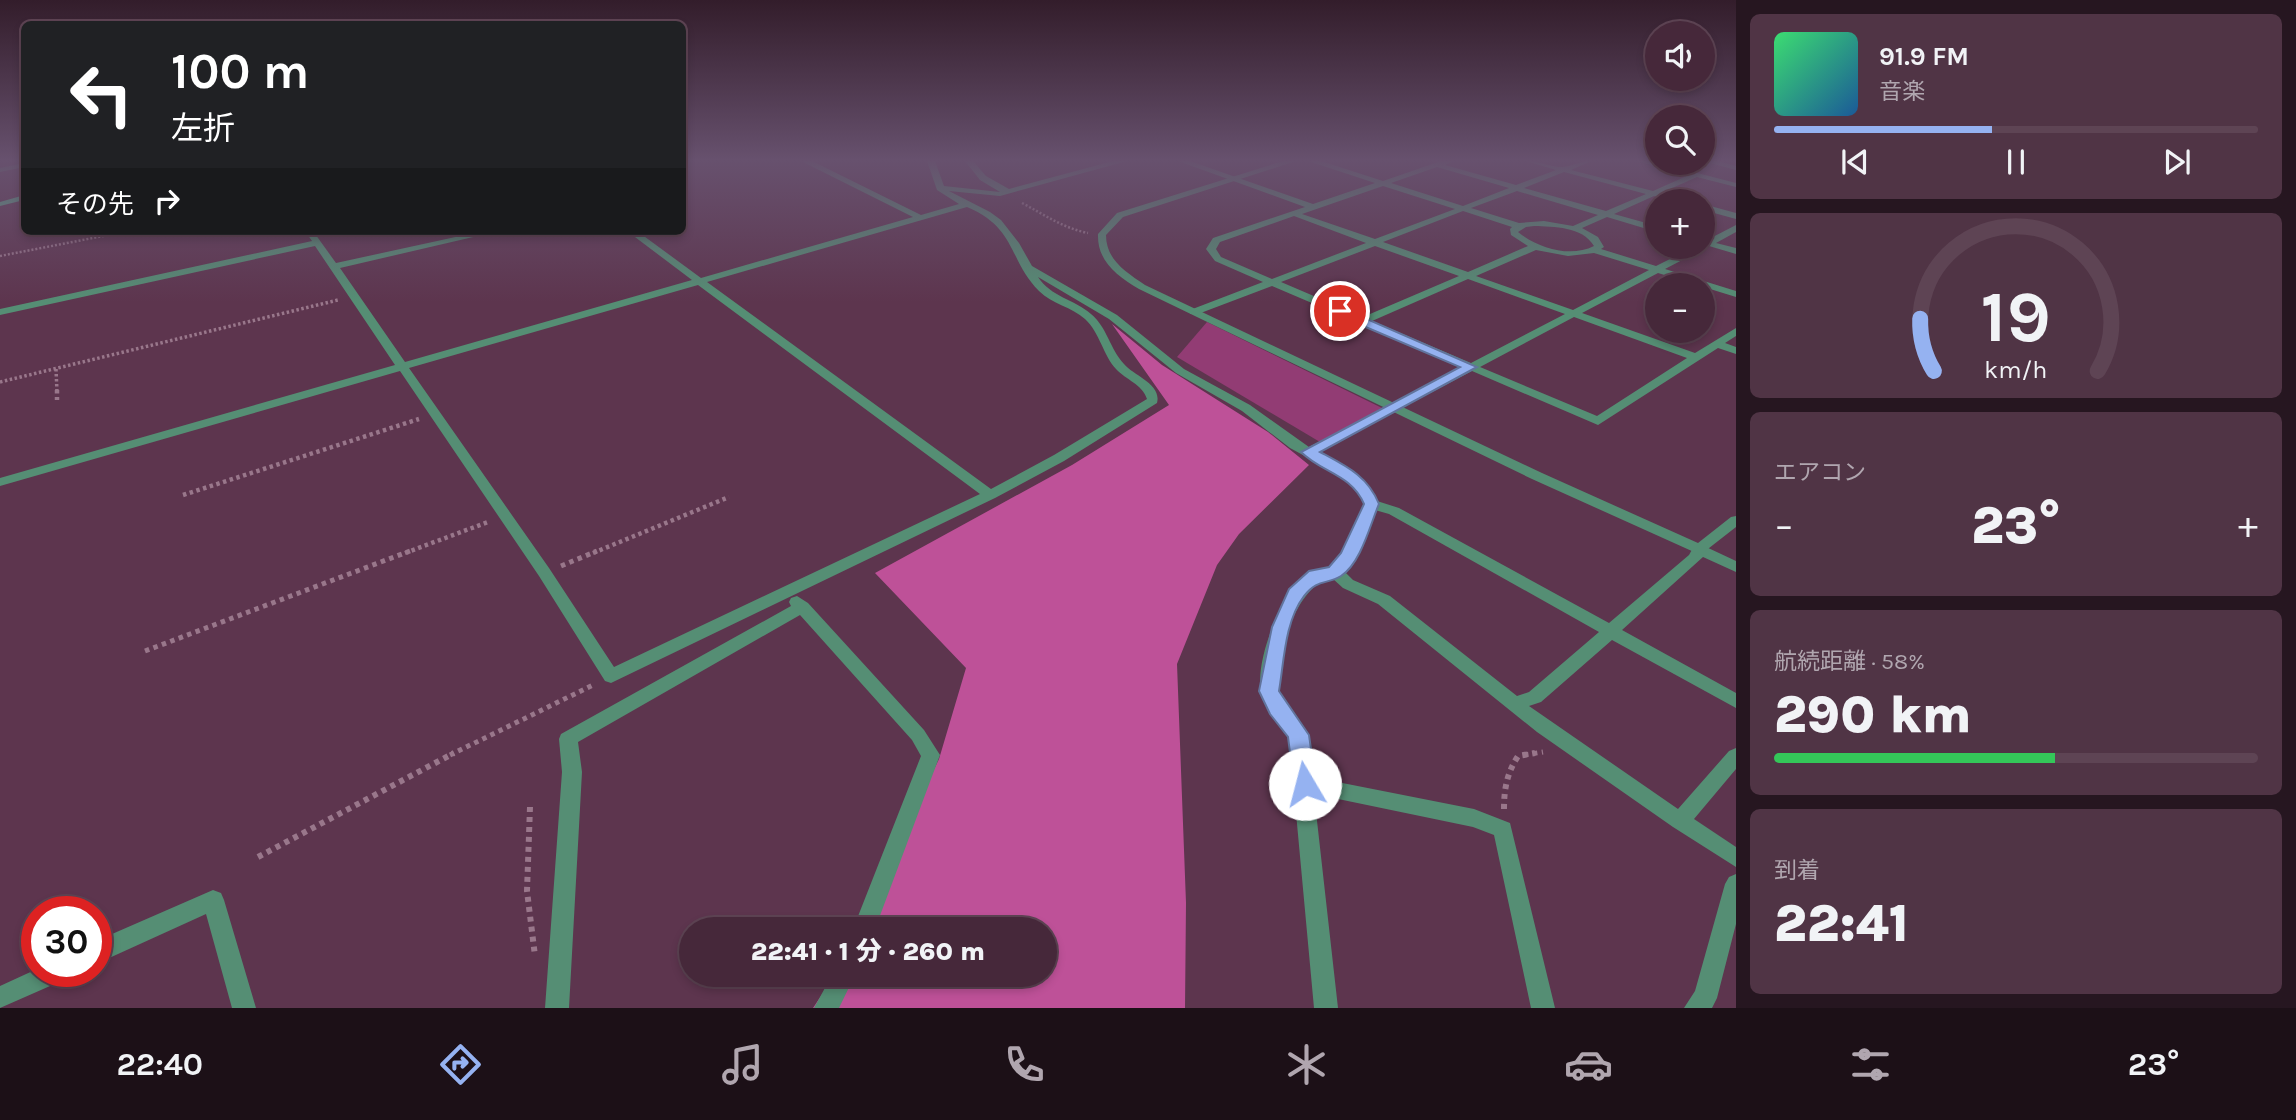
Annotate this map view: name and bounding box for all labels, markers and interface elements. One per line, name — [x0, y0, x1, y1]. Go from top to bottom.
map controls — [1645, 21, 1715, 343]
button: sound — [1645, 21, 1715, 91]
text: 91.9 FM — [1879, 41, 1969, 72]
text: 100 m — [171, 43, 309, 100]
icon: left — [56, 49, 147, 140]
text: 音楽 — [1879, 78, 1925, 105]
button: search — [1645, 105, 1715, 175]
text: 左折 — [171, 110, 235, 147]
icon: previous — [1836, 143, 1874, 181]
icon: pause — [1997, 143, 2035, 181]
icon: next — [2158, 143, 2196, 181]
icon: right — [148, 182, 186, 220]
text: その先 — [56, 189, 134, 220]
button: + — [1645, 189, 1715, 259]
button: − — [1645, 273, 1715, 343]
text: 19 — [1981, 275, 2051, 360]
pin — [1310, 281, 1370, 341]
icon: arrive — [1321, 292, 1359, 330]
text: km/h — [1984, 355, 2048, 384]
text: エアコン — [1774, 459, 1866, 486]
text: 23° — [1971, 495, 2061, 556]
text: − — [1774, 503, 1794, 548]
text: + — [2238, 503, 2258, 548]
text: 航続距離 · 58% — [1774, 648, 1925, 675]
text: 290 km — [1774, 684, 1972, 745]
position arrow — [1268, 747, 1342, 821]
text: 到着 — [1774, 857, 1820, 884]
text: 22:41 — [1774, 893, 1909, 954]
speed limit sign: 30 — [21, 896, 112, 987]
text: 22:41 · 1 分 · 260 m — [751, 936, 985, 967]
icon: directions — [436, 1040, 485, 1089]
icon: music — [718, 1040, 767, 1089]
icon: phone — [1000, 1040, 1049, 1089]
icon: climate — [1282, 1040, 1331, 1089]
icon: car — [1564, 1040, 1613, 1089]
icon: filters — [1846, 1040, 1895, 1089]
text: 22:40 — [116, 1046, 203, 1083]
text: 23° — [2128, 1046, 2179, 1083]

